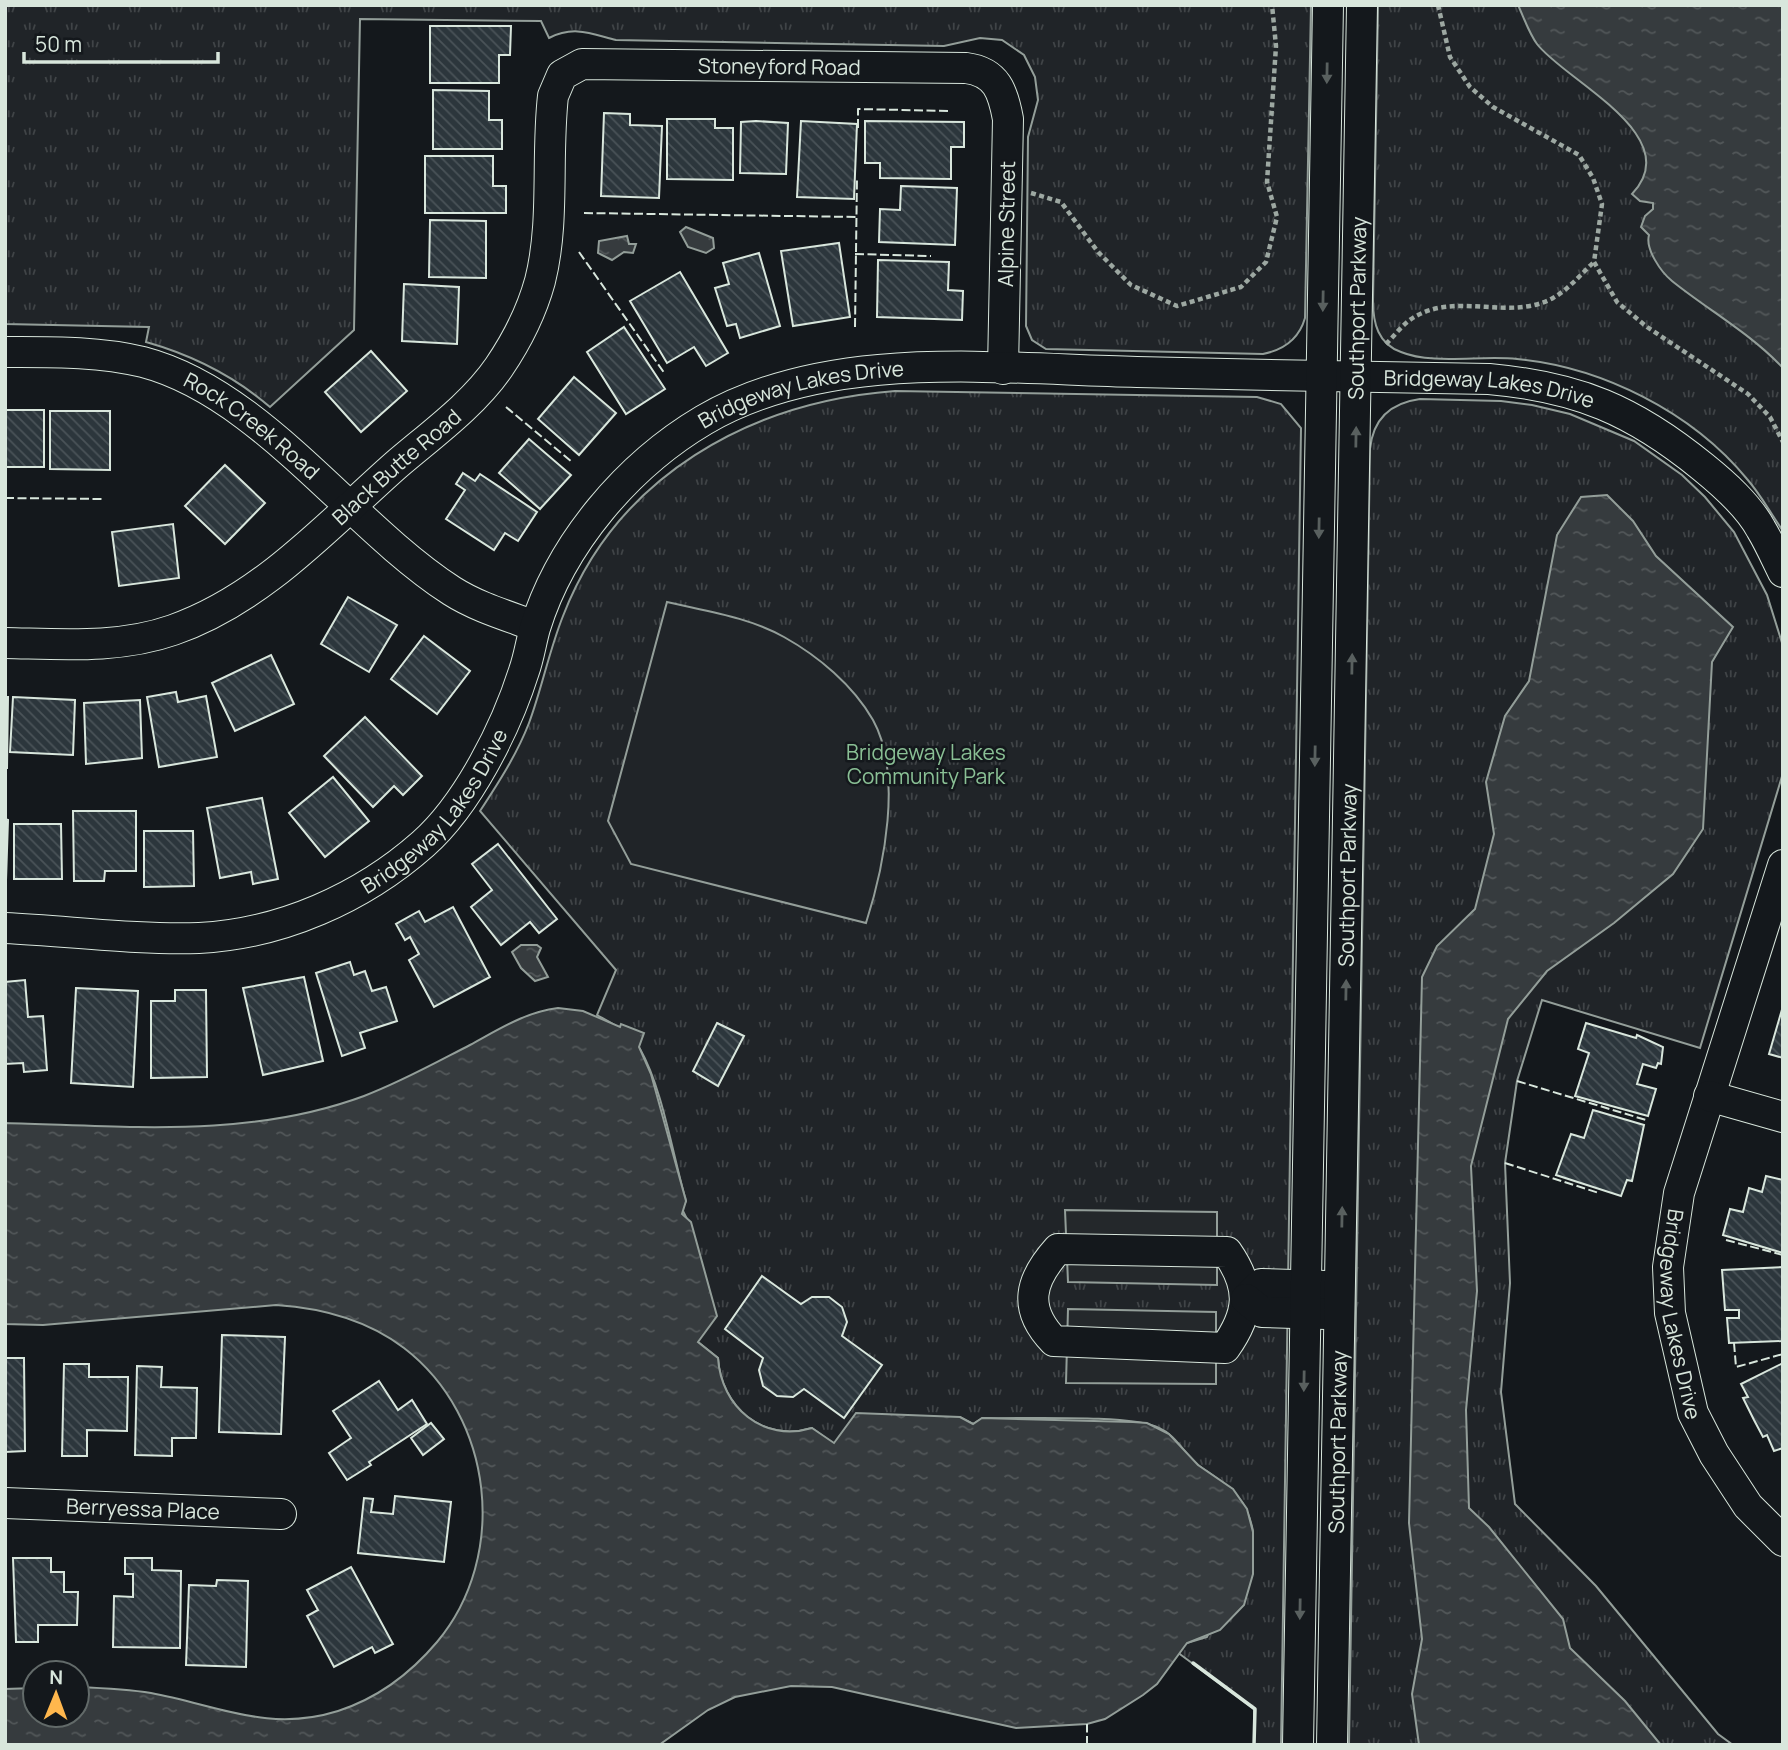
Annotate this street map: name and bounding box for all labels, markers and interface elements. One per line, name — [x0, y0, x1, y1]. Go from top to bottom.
scale bar — [24, 21, 219, 65]
text: 50 m — [35, 30, 82, 58]
street label: Stoneyford Road — [698, 51, 861, 81]
one-way arrow — [1321, 63, 1332, 85]
street label: Alpine Street — [991, 161, 1021, 287]
street label: Southport Parkway — [1341, 216, 1372, 400]
one-way arrow — [1317, 290, 1329, 312]
street label: Bridgeway Lakes Drive — [693, 354, 905, 435]
street label: Bridgeway Lakes Drive — [1383, 363, 1599, 414]
street label: Rock Creek Road — [179, 365, 326, 485]
street label: Black Butte Road — [326, 403, 467, 531]
one-way arrow — [1350, 426, 1362, 448]
one-way arrow — [1314, 518, 1325, 540]
one-way arrow — [1346, 653, 1358, 675]
street label: Bridgeway Lakes Drive — [356, 724, 514, 900]
park label: Bridgeway Lakes Community Park — [846, 738, 1006, 790]
one-way arrow — [1310, 745, 1321, 767]
street label: Southport Parkway — [1331, 783, 1363, 967]
one-way arrow — [1340, 978, 1352, 1000]
one-way arrow — [1336, 1206, 1348, 1228]
street label: Bridgeway Lakes Drive — [1654, 1207, 1708, 1422]
street label: Southport Parkway — [1322, 1350, 1353, 1534]
one-way arrow — [1298, 1371, 1310, 1393]
street label: Berryessa Place — [65, 1491, 220, 1526]
one-way arrow — [1294, 1598, 1306, 1620]
north arrow — [21, 1659, 91, 1729]
text: N — [49, 1664, 63, 1690]

